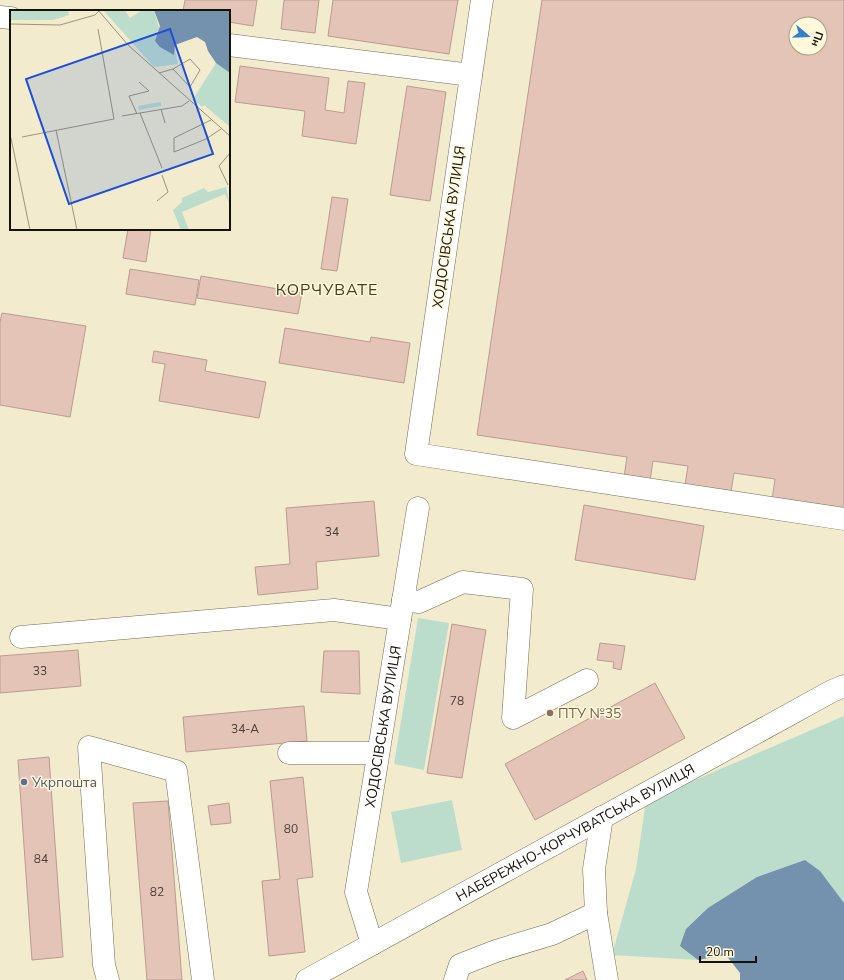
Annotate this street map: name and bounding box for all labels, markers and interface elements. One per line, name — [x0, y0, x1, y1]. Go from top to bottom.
inset map — [10, 10, 230, 230]
north arrow — [788, 16, 828, 56]
text: Пн — [807, 30, 827, 49]
street label: ХОДОСІВСЬКА ВУЛИЦЯ — [428, 145, 470, 309]
district label: КОРЧУВАТЕ — [276, 279, 378, 301]
house number: 34 — [325, 524, 339, 540]
street label: ХОДОСІВСЬКА ВУЛИЦЯ — [360, 644, 405, 809]
house number: 33 — [33, 663, 47, 679]
house number: 78 — [450, 693, 464, 709]
place label: ПТУ №35 — [558, 704, 622, 723]
marker: ПТУ №35 — [545, 708, 555, 718]
house number: 34-А — [231, 721, 259, 737]
street label: НАБЕРЕЖНО-КОРЧУВАТСЬКА ВУЛИЦЯ — [452, 759, 698, 906]
place label: Укрпошта — [31, 773, 97, 792]
marker: Укрпошта — [19, 777, 29, 787]
house number: 80 — [284, 821, 298, 837]
house number: 84 — [34, 851, 48, 867]
house number: 82 — [150, 884, 164, 900]
scale bar — [700, 938, 756, 964]
text: 20 m — [706, 944, 734, 960]

